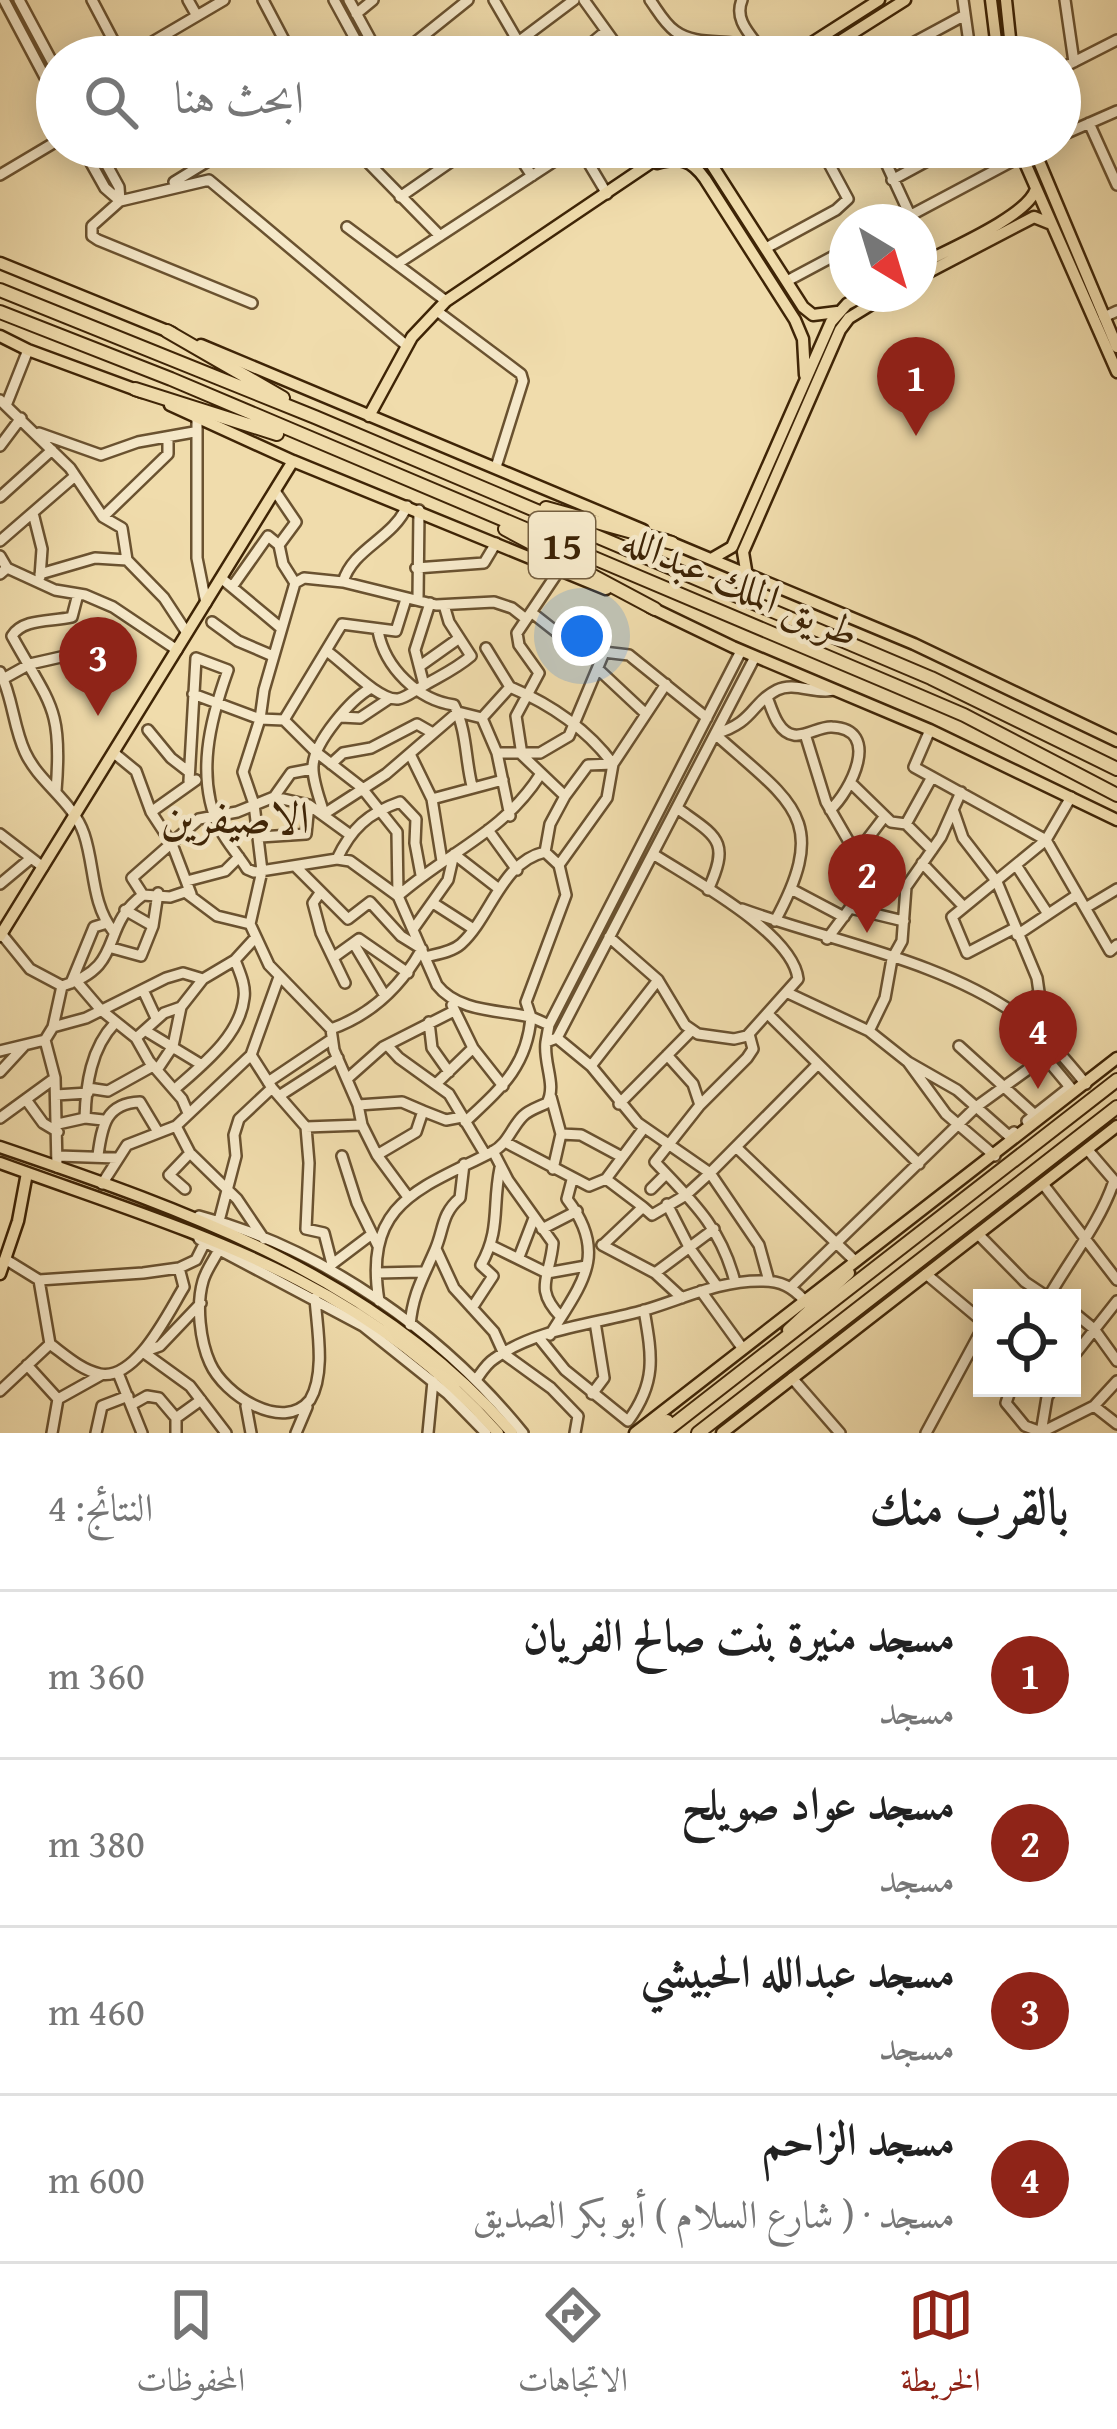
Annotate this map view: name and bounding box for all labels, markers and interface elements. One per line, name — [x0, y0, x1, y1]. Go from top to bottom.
search box — [36, 36, 1081, 168]
text: ابحث هنا — [174, 64, 304, 129]
icon: search — [78, 69, 144, 135]
north arrow — [829, 204, 937, 312]
pin: 1 — [877, 337, 955, 436]
street label: طريق الملك عبدالله — [613, 507, 869, 662]
road number: 15 — [529, 512, 595, 578]
your location — [552, 606, 612, 666]
pin: 3 — [59, 617, 137, 716]
district label: الاصيفرين — [160, 784, 310, 849]
pin: 2 — [828, 834, 906, 933]
pin: 4 — [999, 990, 1077, 1089]
map controls — [973, 1289, 1081, 1397]
button: locate — [973, 1289, 1081, 1397]
text: بالقرب منك — [869, 1468, 1069, 1543]
text: النتائج: 4 — [48, 1478, 153, 1535]
text: مسجد منيرة بنت صالح الفريان — [523, 1602, 955, 1667]
text: 360 m — [48, 1646, 145, 1703]
text: 1 — [1020, 1646, 1040, 1703]
text: مسجد — [878, 1681, 955, 1738]
text: مسجد عواد صويلح — [681, 1770, 955, 1835]
text: 380 m — [48, 1814, 145, 1871]
text: 2 — [1020, 1814, 1040, 1871]
text: مسجد — [878, 1849, 955, 1906]
text: مسجد عبدالله الحبيشي — [641, 1938, 955, 2003]
text: 460 m — [48, 1982, 145, 2039]
text: 3 — [1020, 1982, 1040, 2039]
text: مسجد — [878, 2017, 955, 2074]
text: مسجد الزاحم — [761, 2106, 955, 2171]
text: 600 m — [48, 2150, 145, 2207]
text: 4 — [1020, 2150, 1040, 2207]
text: مسجد · ( شارع السلام ) أبو بكر الصديق — [472, 2185, 955, 2242]
tab: المحفوظات — [136, 2282, 245, 2412]
tab: الاتجاهات — [518, 2282, 628, 2412]
tab: الخريطة — [900, 2282, 981, 2412]

